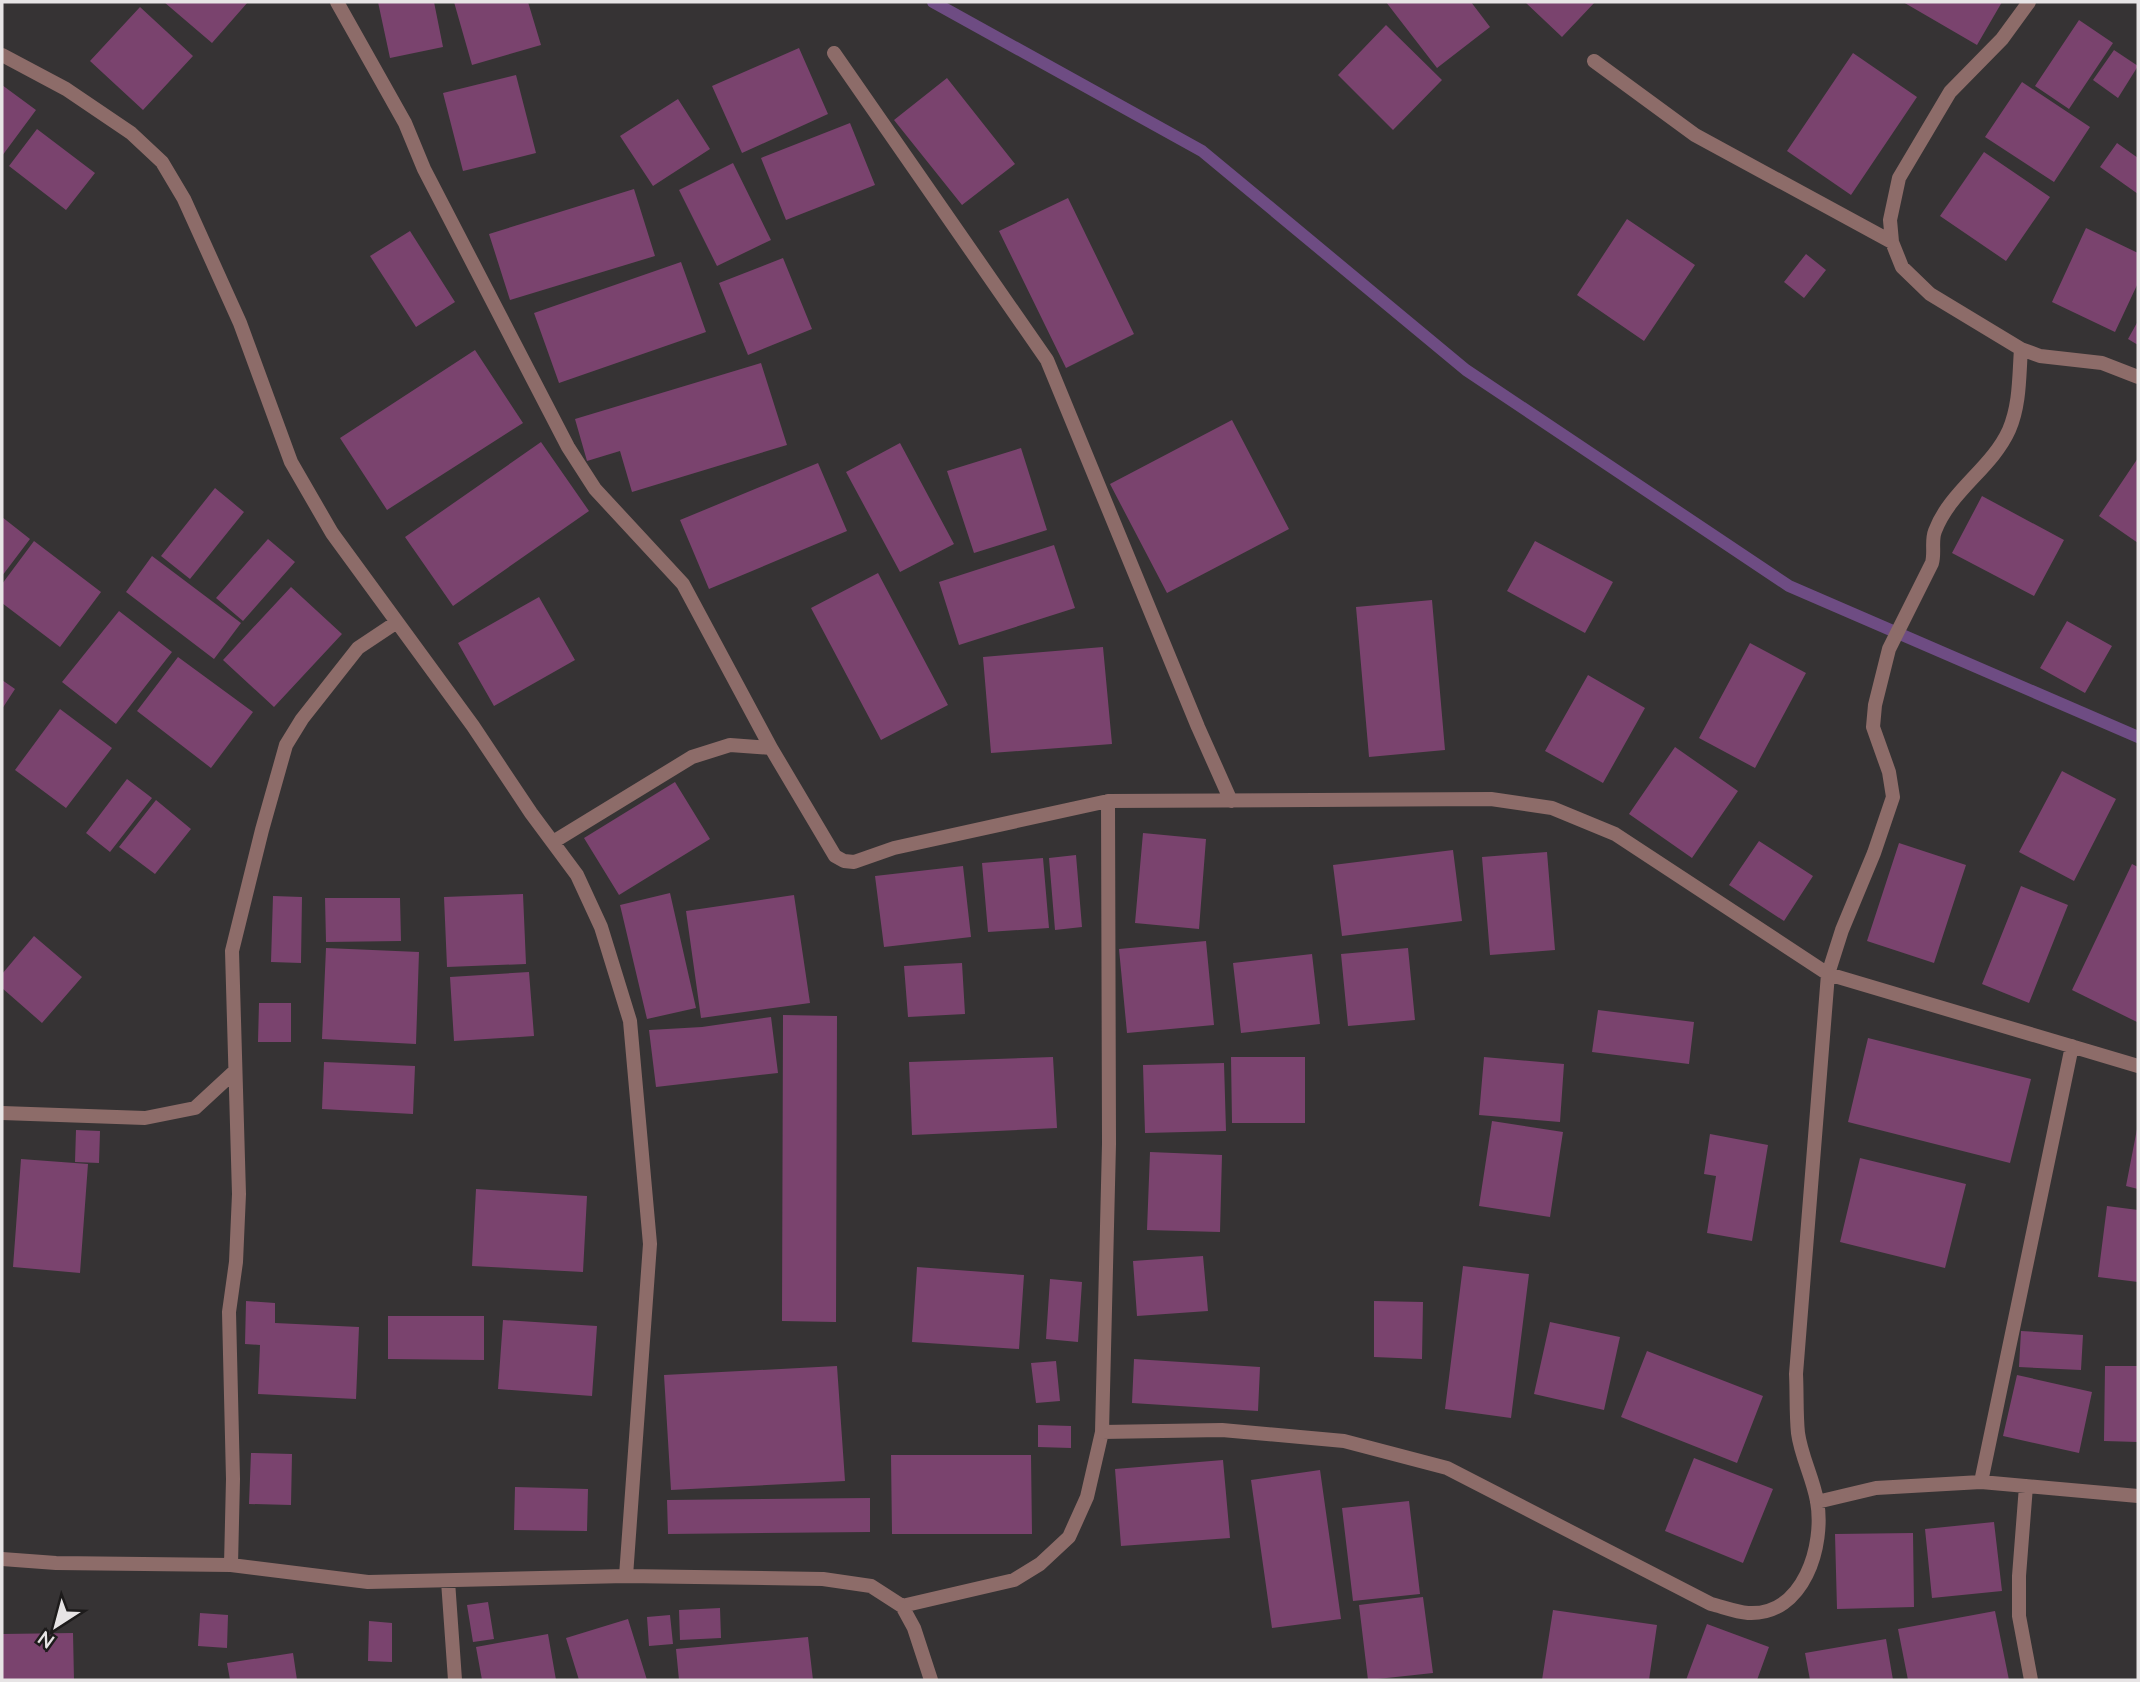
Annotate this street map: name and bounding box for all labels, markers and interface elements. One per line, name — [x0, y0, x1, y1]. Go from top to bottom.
north arrow — [21, 1591, 91, 1661]
text: N — [33, 1627, 58, 1654]

